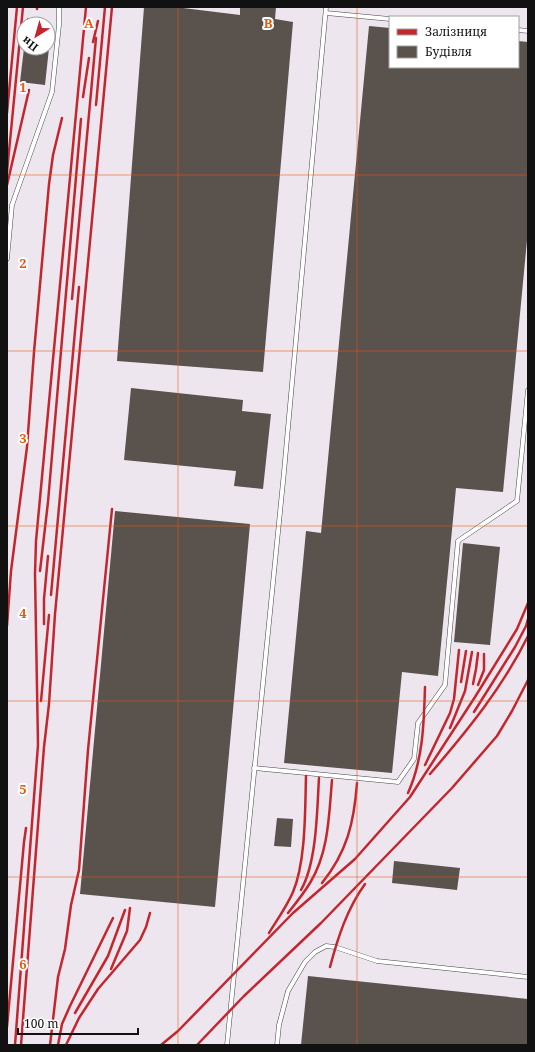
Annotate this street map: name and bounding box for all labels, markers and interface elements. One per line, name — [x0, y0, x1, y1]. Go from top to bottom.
text: A — [84, 14, 94, 32]
text: B — [264, 14, 273, 32]
north arrow — [16, 16, 56, 56]
legend — [389, 16, 519, 68]
text: Залізниця — [425, 23, 487, 40]
text: Пн — [18, 33, 41, 55]
text: Будівля — [425, 43, 472, 60]
text: 1 — [19, 78, 27, 96]
text: 2 — [19, 254, 27, 272]
text: 3 — [19, 429, 27, 447]
text: 4 — [19, 604, 27, 622]
text: 5 — [19, 780, 27, 798]
text: 6 — [19, 955, 27, 973]
scale bar — [18, 1010, 138, 1036]
text: 100 m — [24, 1015, 59, 1032]

